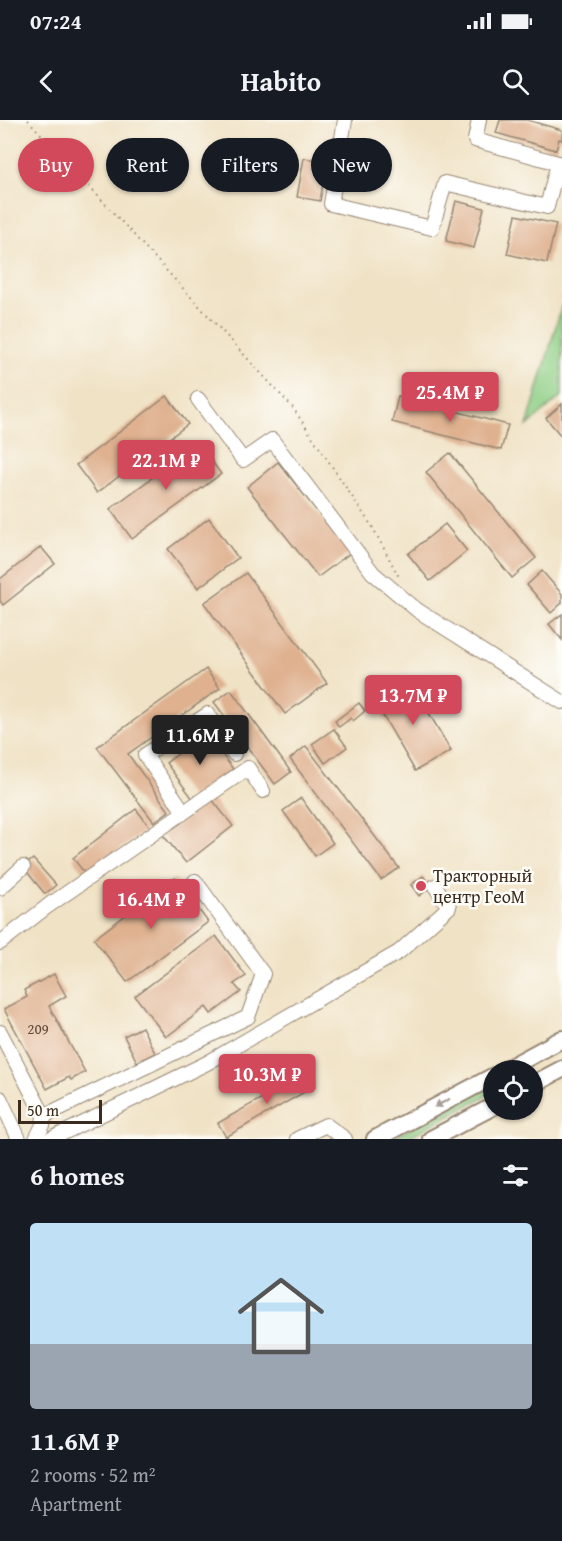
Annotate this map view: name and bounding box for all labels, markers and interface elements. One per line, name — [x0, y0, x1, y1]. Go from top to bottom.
text: 07:24 — [30, 5, 82, 37]
text: Habito — [241, 61, 321, 101]
icon: back — [30, 65, 63, 98]
icon: search — [499, 65, 532, 98]
chip: Buy — [18, 138, 94, 192]
chip: Rent — [106, 138, 189, 192]
chip: Filters — [201, 138, 299, 192]
chip: New — [311, 138, 392, 192]
pin: 25.4M ₽ — [395, 372, 505, 423]
text: 25.4M ₽ — [416, 377, 484, 406]
pin: 22.1M ₽ — [111, 440, 221, 491]
text: 22.1M ₽ — [132, 445, 200, 474]
pin: 13.7M ₽ — [358, 675, 468, 726]
text: 13.7M ₽ — [379, 680, 447, 709]
pin: 11.6M ₽ — [145, 715, 255, 766]
text: 11.6M ₽ — [166, 720, 234, 749]
place label: Тракторный центр ГеоМ — [433, 862, 532, 910]
pin: 16.4M ₽ — [96, 879, 206, 930]
marker: Тракторный центр ГеоМ — [414, 879, 428, 893]
text: 16.4M ₽ — [117, 884, 185, 913]
house number: 209 — [27, 1018, 49, 1039]
pin: 10.3M ₽ — [212, 1054, 322, 1105]
text: 10.3M ₽ — [233, 1059, 301, 1088]
map controls — [483, 1060, 543, 1120]
button: locate — [483, 1060, 543, 1120]
scale bar — [18, 1097, 102, 1124]
text: 50 m — [27, 1098, 59, 1122]
one-way arrow — [433, 1098, 450, 1108]
text: 6 homes — [30, 1156, 125, 1195]
icon: filters — [499, 1159, 532, 1192]
icon: home — [227, 1262, 335, 1370]
text: 11.6M ₽ — [30, 1421, 119, 1460]
text: 2 rooms · 52 m² — [30, 1460, 156, 1489]
text: Apartment — [30, 1489, 122, 1518]

